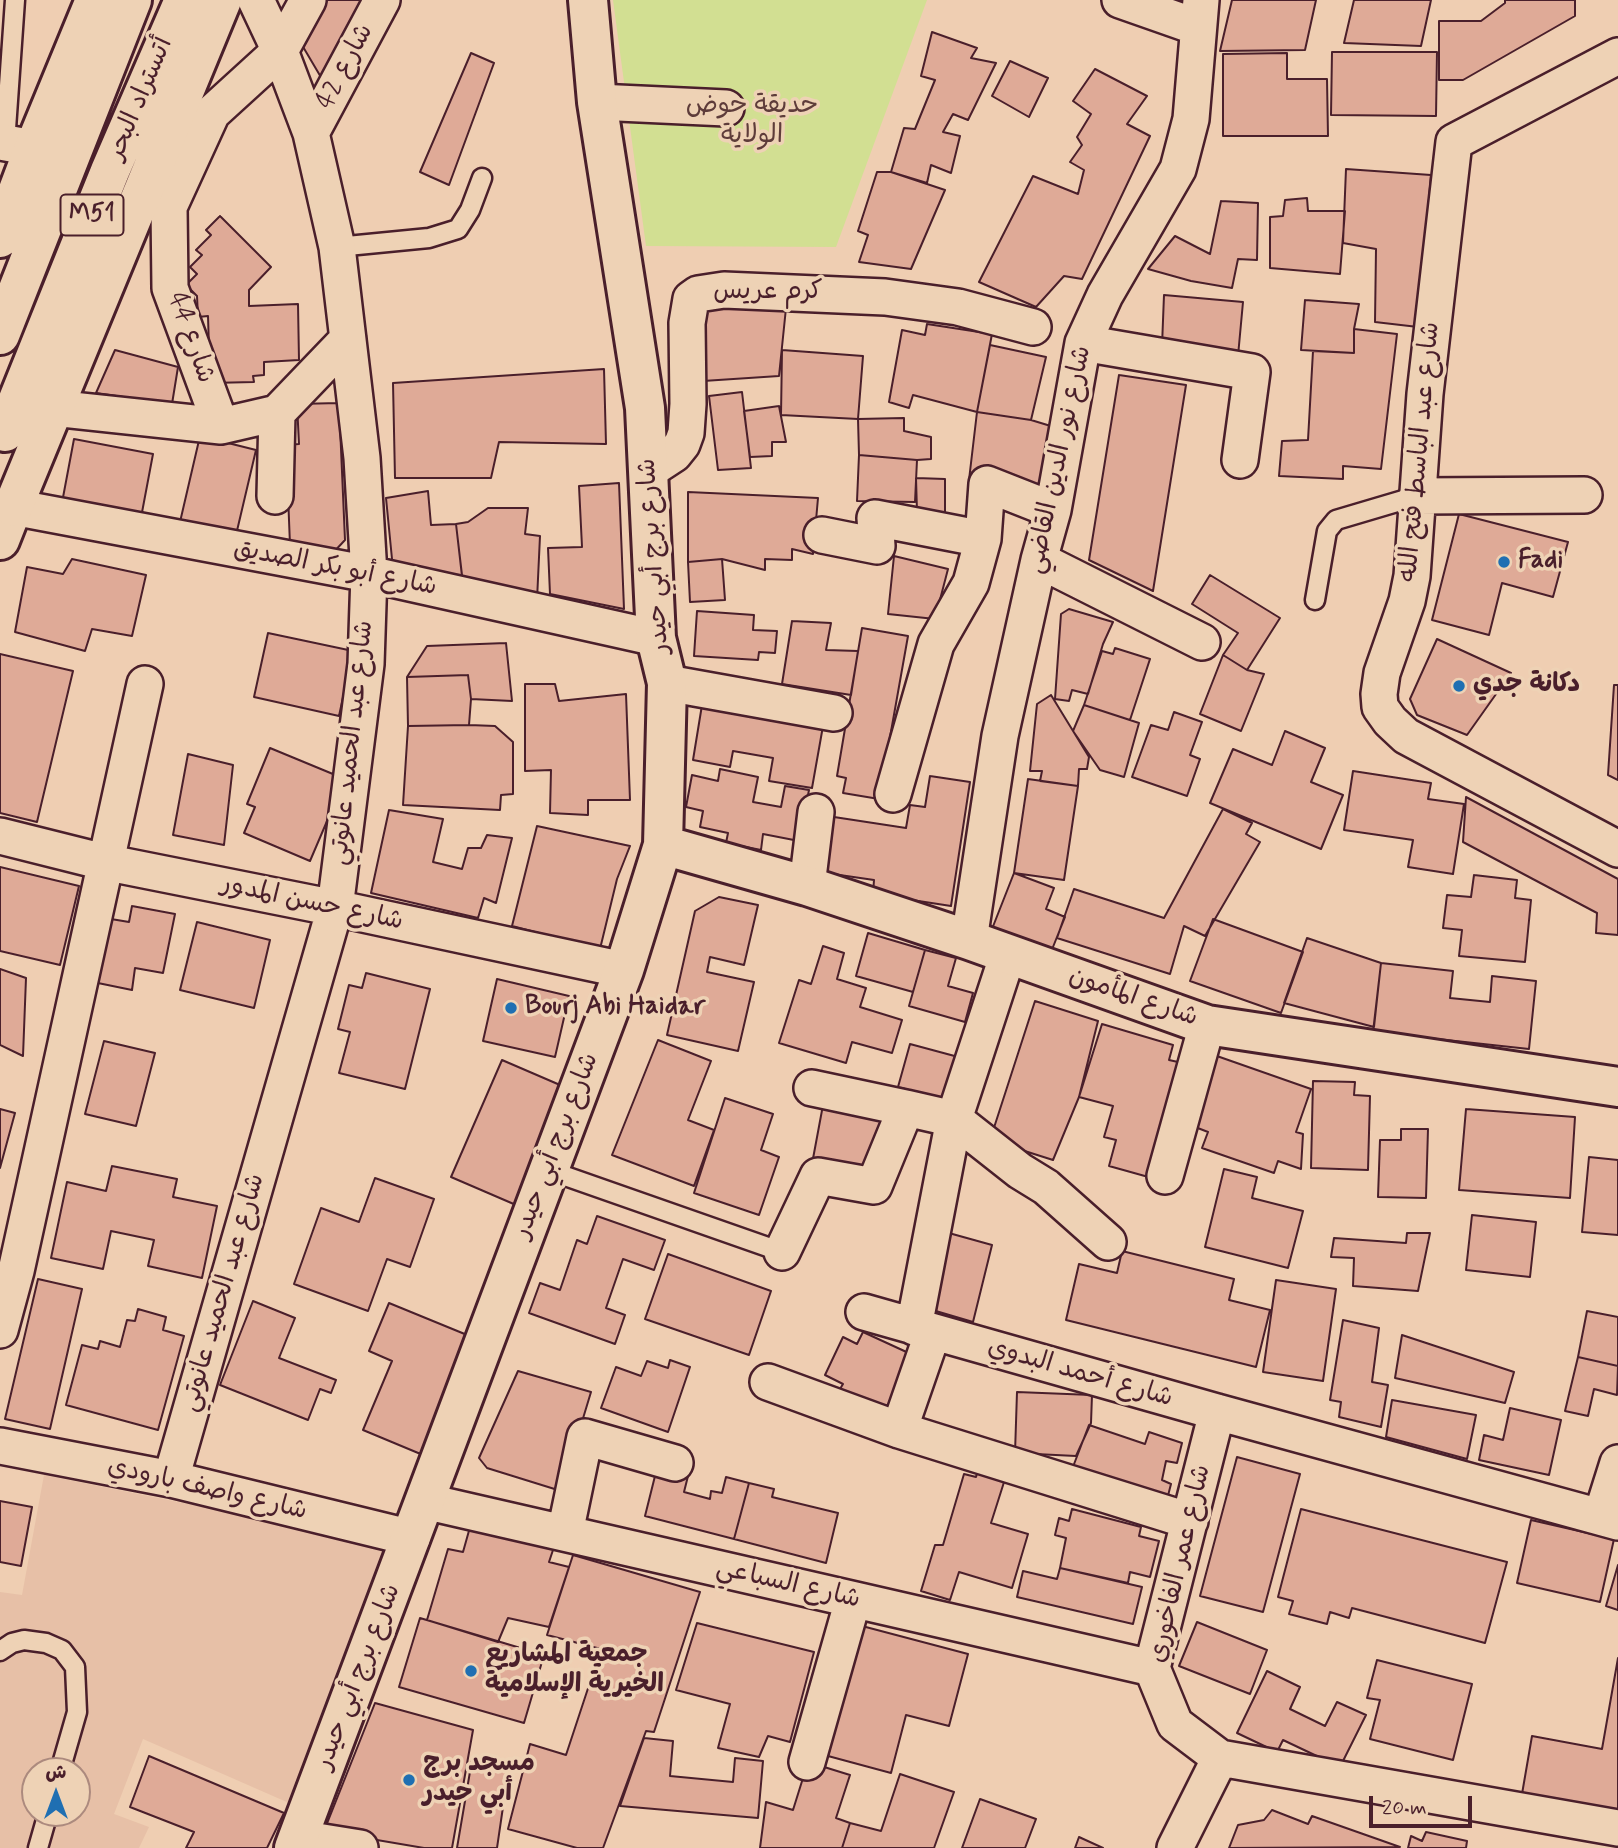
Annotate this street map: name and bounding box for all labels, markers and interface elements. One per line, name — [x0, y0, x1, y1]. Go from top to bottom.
street label: شارع 42 — [311, 19, 381, 115]
street label: أتستراد البحر — [101, 33, 181, 165]
park label: حديقة حوض الولاية — [686, 91, 818, 152]
road number: M51 — [60, 195, 124, 236]
street label: كرم عريس — [713, 277, 823, 309]
street label: شارع 44 — [160, 288, 220, 388]
street label: شارع عبد الباسط فتح الله — [1394, 321, 1448, 583]
street label: شارع نور الدين القاضي — [1021, 343, 1099, 577]
street label: شارع برج أبي حيدر — [633, 457, 677, 655]
street label: شارع أبو بكر الصديق — [231, 534, 439, 604]
place label: Fadi — [1518, 546, 1563, 578]
marker: Fadi — [1496, 554, 1512, 570]
street label: شارع عبد الحميد عانوتي — [325, 619, 381, 867]
place label: دكانة جدي — [1473, 670, 1580, 702]
marker: دكانة جدي — [1451, 678, 1467, 694]
street label: شارع حسن المدور — [218, 869, 406, 939]
street label: شارع المأمون — [1064, 961, 1202, 1035]
place label: Bourj Abi Haidar — [525, 992, 705, 1024]
marker: Bourj Abi Haidar — [503, 1000, 519, 1016]
street label: شارع برج أبي حيدر — [507, 1049, 607, 1243]
street label: شارع عبد الحميد عانوتي — [175, 1170, 273, 1416]
street label: شارع أحمد البدوي — [984, 1333, 1176, 1415]
street label: شارع واصف بارودي — [104, 1452, 310, 1528]
street label: شارع عمر الفاخوري — [1143, 1462, 1219, 1666]
street label: شارع السباعي — [713, 1553, 863, 1617]
street label: شارع برج أبي حيدر — [309, 1580, 409, 1774]
place label: جمعية المشاريع الخيرية الإسلامية — [485, 1640, 664, 1702]
marker: جمعية المشاريع الخيرية الإسلامية — [463, 1663, 479, 1679]
place label: مسجد برج أبي حيدر — [423, 1749, 535, 1810]
north arrow — [21, 1757, 91, 1827]
text: ش — [46, 1760, 66, 1785]
marker: مسجد برج أبي حيدر — [401, 1772, 417, 1788]
scale bar — [1373, 1782, 1476, 1826]
text: 20 m — [1382, 1794, 1427, 1822]

